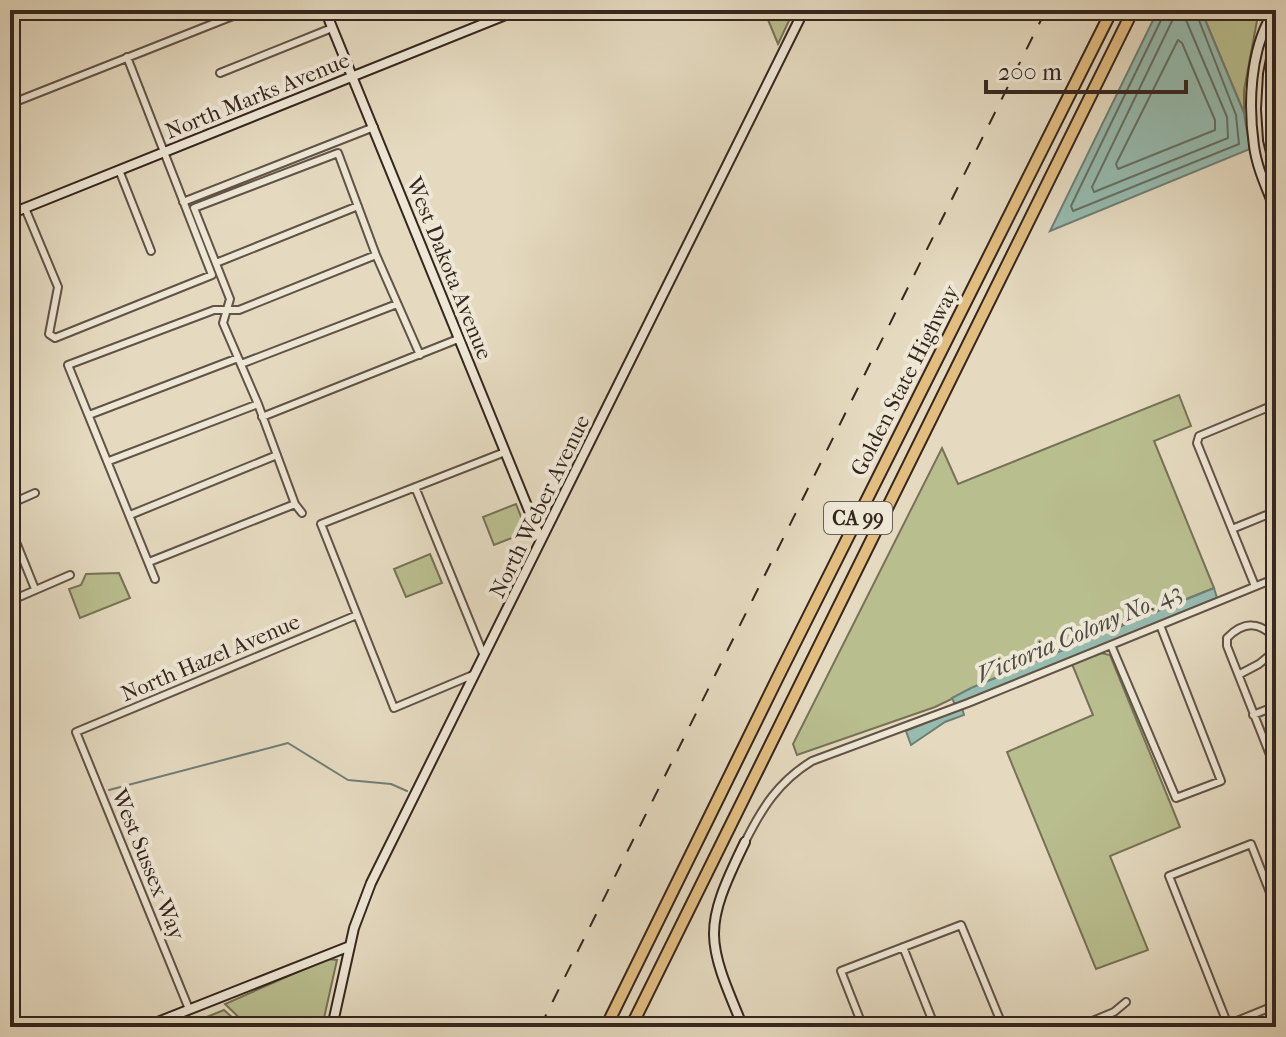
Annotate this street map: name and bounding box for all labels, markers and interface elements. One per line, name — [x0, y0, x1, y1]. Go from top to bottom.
scale bar — [986, 44, 1186, 94]
street label: North Marks Avenue — [162, 47, 353, 145]
text: 200 m — [998, 58, 1062, 86]
street label: West Dakota Avenue — [400, 172, 498, 363]
street label: Golden State Highway — [845, 279, 965, 480]
street label: North Weber Avenue — [484, 411, 596, 602]
road number: CA 99 — [824, 502, 892, 534]
water label: Victoria Colony No. 43 — [972, 577, 1186, 689]
street label: North Hazel Avenue — [117, 608, 304, 707]
street label: West Sussex Way — [106, 784, 191, 945]

